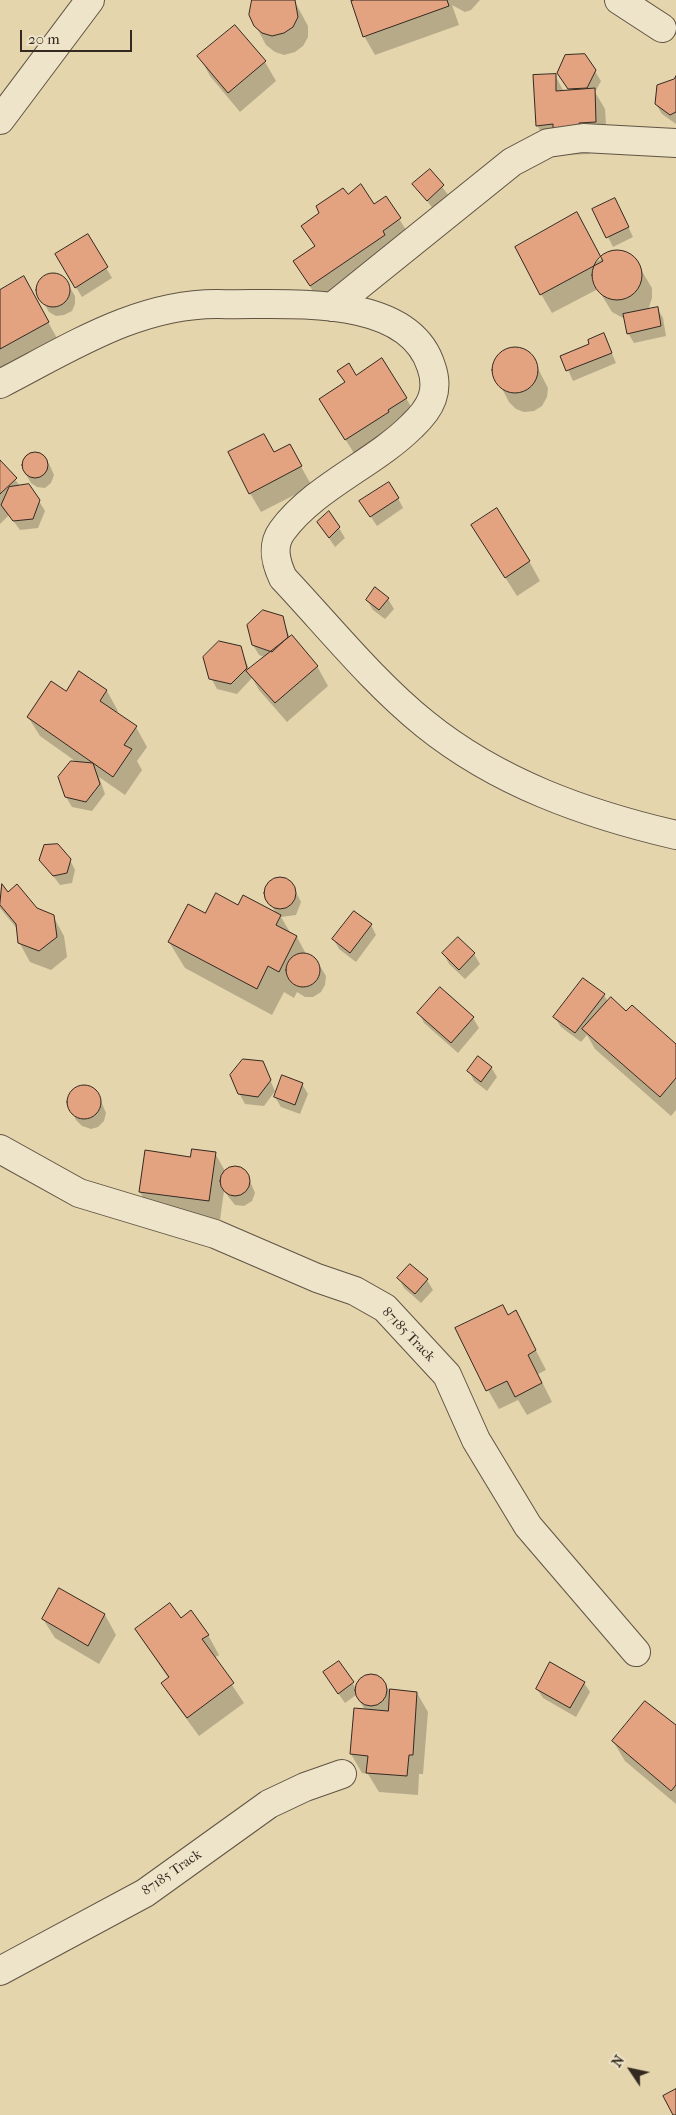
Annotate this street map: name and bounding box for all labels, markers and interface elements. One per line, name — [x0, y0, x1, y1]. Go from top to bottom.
scale bar — [22, 20, 135, 52]
text: 20 m — [28, 30, 60, 48]
street label: 87185 Track — [378, 1304, 438, 1366]
street label: 87185 Track — [139, 1846, 205, 1900]
north arrow — [606, 2045, 656, 2095]
text: N — [608, 2052, 628, 2070]

